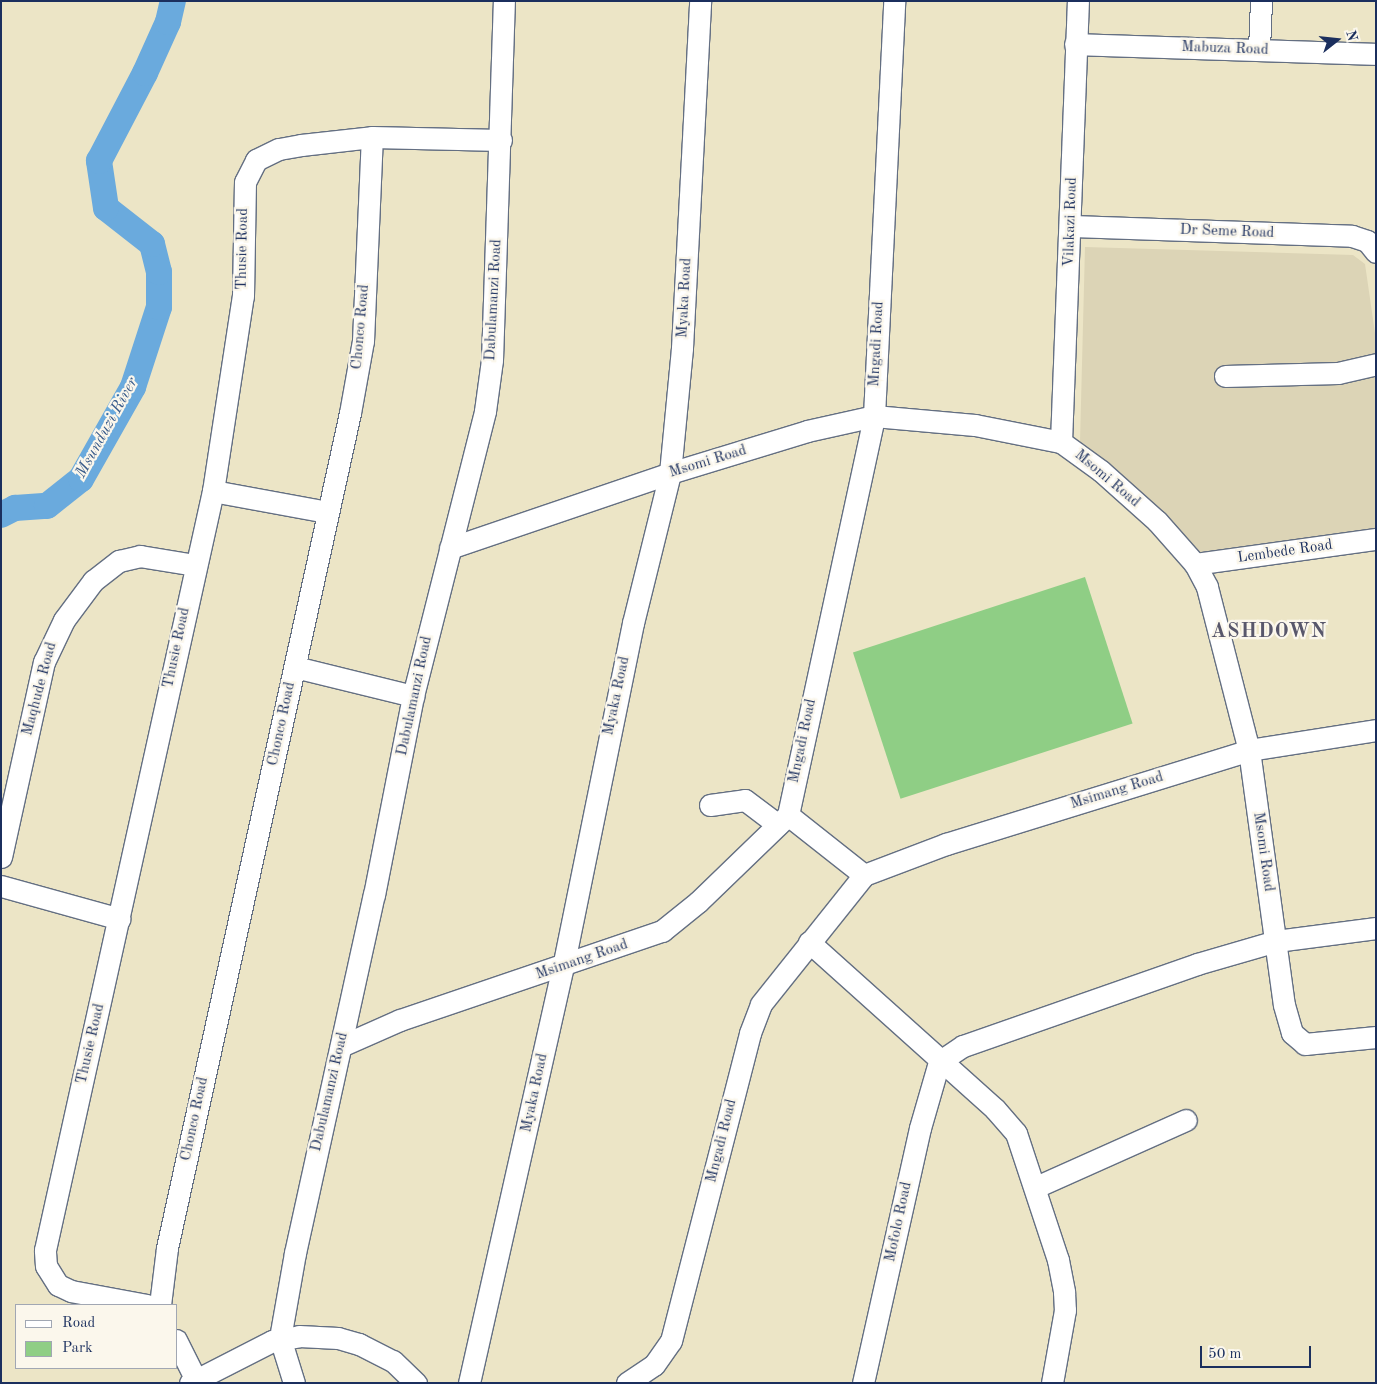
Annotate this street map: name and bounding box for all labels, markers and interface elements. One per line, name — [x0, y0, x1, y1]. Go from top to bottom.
north arrow — [1312, 15, 1362, 65]
text: N — [1343, 29, 1360, 43]
street label: Mabuza Road — [1181, 38, 1269, 60]
street label: Vilakazi Road — [1060, 177, 1082, 267]
street label: Thusie Road — [233, 208, 253, 290]
street label: Dr Seme Road — [1179, 221, 1275, 243]
street label: Dabulamanzi Road — [482, 239, 506, 361]
street label: Myaka Road — [674, 257, 696, 339]
street label: Chonco Road — [348, 284, 374, 370]
street label: Mngadi Road — [866, 301, 888, 387]
water label: Msunduzi River — [72, 375, 142, 481]
street label: Msomi Road — [667, 442, 749, 482]
street label: Msomi Road — [1071, 446, 1143, 512]
street label: Lembede Road — [1236, 536, 1334, 568]
street label: Thusie Road — [160, 606, 194, 690]
district label: ASHDOWN — [1210, 620, 1328, 644]
street label: Dabulamanzi Road — [394, 634, 436, 758]
street label: Maqhude Road — [19, 640, 61, 738]
street label: Myaka Road — [600, 655, 634, 737]
street label: Chonco Road — [264, 680, 300, 768]
street label: Mngadi Road — [785, 697, 821, 785]
street label: Msimang Road — [1068, 768, 1166, 814]
street label: Msomi Road — [1249, 811, 1277, 893]
street label: Msimang Road — [534, 936, 630, 984]
street label: Thusie Road — [73, 1002, 109, 1086]
street label: Dabulamanzi Road — [308, 1031, 352, 1153]
street label: Myaka Road — [518, 1052, 552, 1134]
street label: Chonco Road — [177, 1075, 213, 1163]
street label: Mngadi Road — [703, 1097, 741, 1185]
street label: Mofolo Road — [882, 1180, 916, 1264]
legend — [15, 1304, 178, 1369]
text: Road — [62, 1316, 95, 1331]
scale bar — [1202, 1336, 1313, 1368]
text: Park — [62, 1341, 93, 1356]
text: 50 m — [1208, 1347, 1242, 1362]

